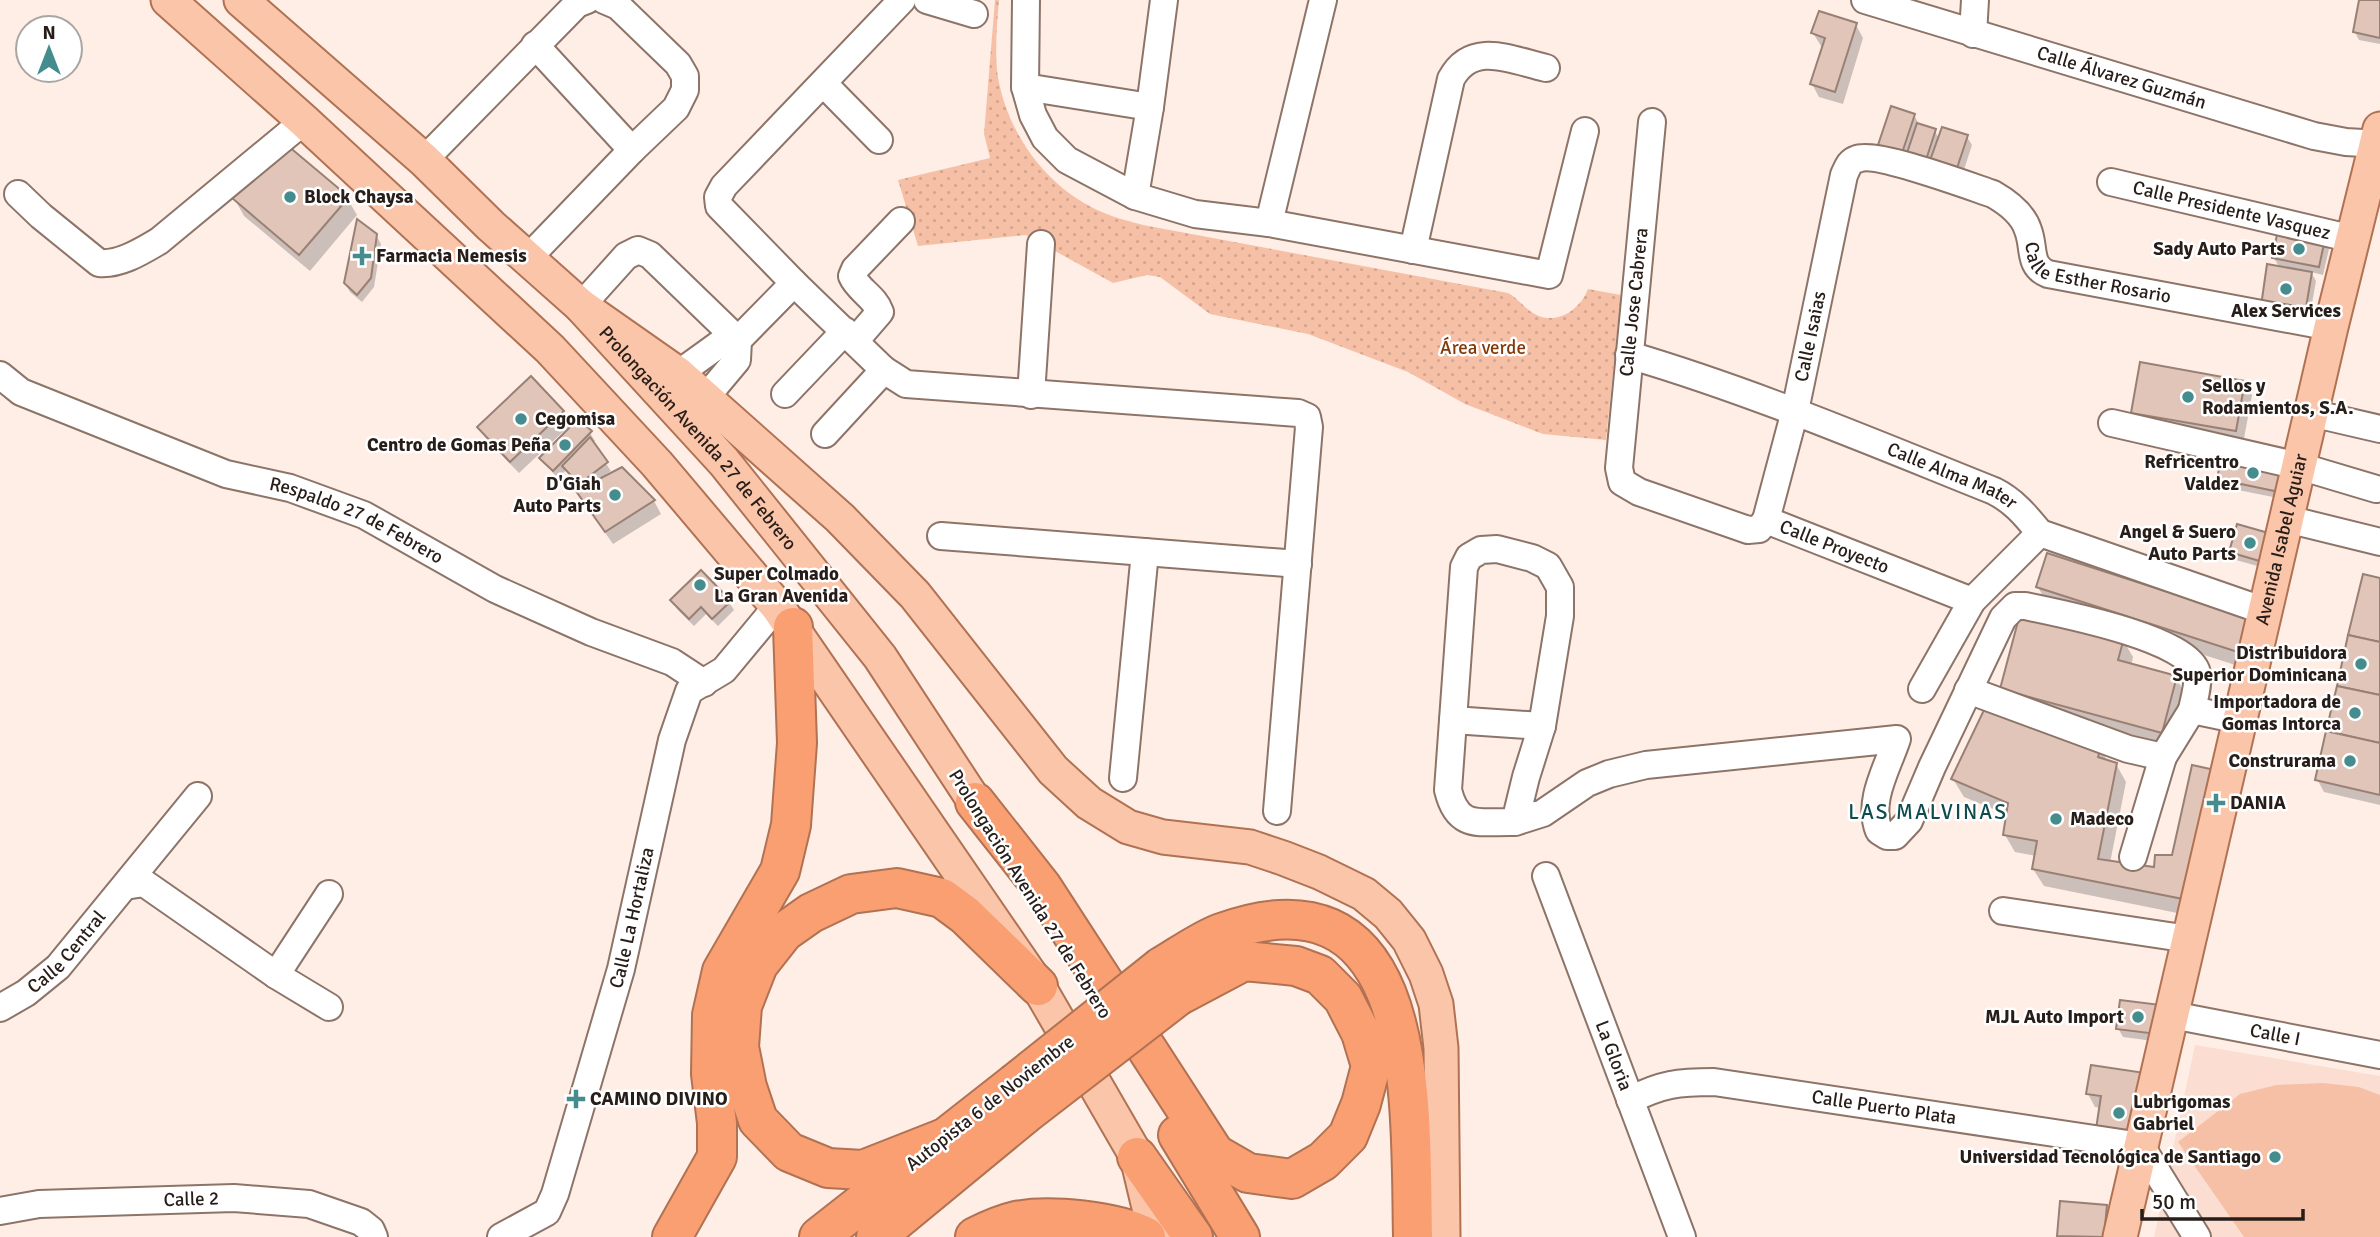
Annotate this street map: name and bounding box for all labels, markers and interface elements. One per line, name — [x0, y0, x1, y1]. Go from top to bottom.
north arrow — [14, 14, 84, 84]
text: N — [42, 21, 56, 45]
street label: Calle Álvarez Guzmán — [2034, 41, 2209, 115]
street label: Calle Presidente Vasquez — [2130, 176, 2333, 245]
place label: Block Chaysa — [304, 185, 414, 209]
marker: Block Chaysa — [282, 189, 298, 205]
street label: Calle Jose Cabrera — [1614, 226, 1654, 378]
place label: Sady Auto Parts — [2153, 237, 2285, 261]
street label: Calle Esther Rosario — [2019, 240, 2173, 309]
marker: Sady Auto Parts — [2291, 241, 2307, 257]
place label: Farmacia Nemesis — [376, 244, 527, 268]
marker: Farmacia Nemesis — [354, 248, 370, 264]
marker: Alex Services — [2278, 281, 2294, 297]
street label: Calle Isaias — [1789, 289, 1832, 384]
place label: Alex Services — [2231, 299, 2341, 323]
street label: Prolongación Avenida 27 de Febrero — [593, 321, 802, 555]
park label: Área verde — [1440, 336, 1526, 360]
place label: Sellos y Rodamientos, S.A. — [2202, 374, 2354, 420]
marker: Sellos y Rodamientos, S.A. — [2180, 389, 2196, 405]
place label: Cegomisa — [535, 407, 615, 431]
marker: Cegomisa — [513, 411, 529, 427]
place label: Centro de Gomas Peña — [367, 433, 551, 457]
marker: Centro de Gomas Peña — [557, 437, 573, 453]
street label: Calle Alma Mater — [1884, 437, 2022, 514]
place label: Refricentro Valdez — [2144, 450, 2239, 496]
street label: Avenida Isabel Aguiar — [2250, 451, 2313, 628]
marker: Refricentro Valdez — [2245, 465, 2261, 481]
street label: Respaldo 27 de Febrero — [267, 472, 448, 569]
place label: D'Giah Auto Parts — [513, 472, 601, 518]
marker: D'Giah Auto Parts — [607, 487, 623, 503]
street label: Calle Proyecto — [1776, 515, 1893, 579]
place label: Angel & Suero Auto Parts — [2120, 520, 2236, 566]
marker: Angel & Suero Auto Parts — [2242, 535, 2258, 551]
place label: Super Colmado La Gran Avenida — [714, 562, 848, 608]
marker: Super Colmado La Gran Avenida — [692, 577, 708, 593]
place label: Distribuidora Superior Dominicana — [2173, 641, 2347, 687]
marker: Distribuidora Superior Dominicana — [2353, 656, 2369, 672]
place label: Importadora de Gomas Intorca — [2213, 690, 2341, 736]
marker: Importadora de Gomas Intorca — [2347, 705, 2363, 721]
place label: Construrama — [2228, 749, 2336, 773]
marker: Construrama — [2342, 753, 2358, 769]
street label: Prolongación Avenida 27 de Febrero — [943, 765, 1117, 1023]
place label: DANIA — [2230, 791, 2286, 815]
marker: DANIA — [2208, 795, 2224, 811]
district label: LAS MALVINAS — [1848, 799, 2008, 825]
place label: Madeco — [2070, 807, 2134, 831]
marker: Madeco — [2048, 811, 2064, 827]
street label: Calle La Hortaliza — [604, 845, 660, 991]
street label: Calle Central — [23, 906, 111, 999]
place label: MJL Auto Import — [1985, 1005, 2124, 1029]
marker: MJL Auto Import — [2130, 1009, 2146, 1025]
street label: La Gloria — [1590, 1017, 1638, 1094]
street label: Calle I — [2248, 1018, 2302, 1051]
street label: Autopista 6 de Noviembre — [901, 1030, 1079, 1176]
street label: Calle Puerto Plata — [1810, 1085, 1958, 1130]
place label: CAMINO DIVINO — [590, 1087, 728, 1111]
place label: Lubrigomas Gabriel — [2133, 1090, 2231, 1136]
marker: CAMINO DIVINO — [568, 1091, 584, 1107]
marker: Lubrigomas Gabriel — [2111, 1105, 2127, 1121]
place label: Universidad Tecnológica de Santiago — [1959, 1145, 2261, 1169]
marker: Universidad Tecnológica de Santiago — [2267, 1149, 2283, 1165]
scale bar — [2142, 1178, 2303, 1222]
street label: Calle 2 — [163, 1186, 220, 1212]
text: 50 m — [2152, 1189, 2196, 1215]

